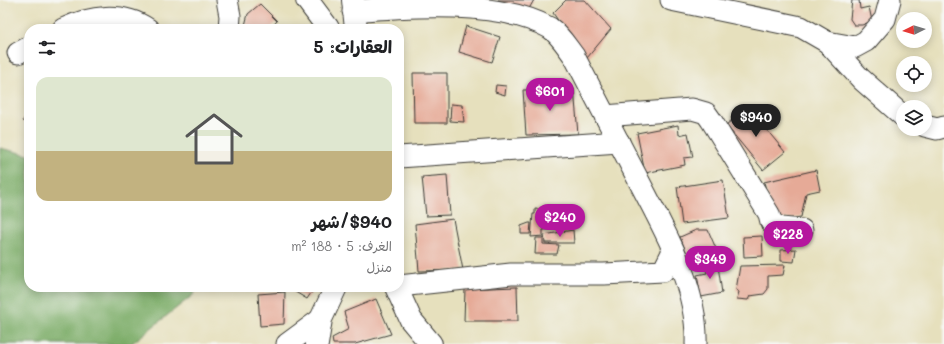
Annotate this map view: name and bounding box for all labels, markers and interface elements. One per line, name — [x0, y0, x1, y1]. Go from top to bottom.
north arrow — [896, 12, 932, 48]
map controls — [896, 12, 932, 136]
text: العقارات: 5 — [314, 35, 392, 57]
icon: filters — [36, 37, 58, 59]
button: locate — [896, 56, 932, 92]
pin: $601 — [526, 78, 574, 112]
text: $601 — [535, 82, 565, 99]
button: layers — [896, 100, 932, 136]
icon: home — [178, 103, 250, 175]
pin: $940 — [732, 104, 780, 138]
text: $940 — [740, 108, 772, 125]
pin: $240 — [536, 204, 584, 238]
text: $240 — [544, 208, 576, 225]
text: $940/شهر — [311, 210, 392, 232]
pin: $228 — [764, 221, 812, 255]
text: $228 — [773, 225, 803, 242]
text: الغرف: 5 · 188 m² — [291, 237, 392, 254]
pin: $349 — [686, 246, 734, 280]
text: $349 — [694, 250, 726, 267]
text: منزل — [366, 258, 392, 275]

